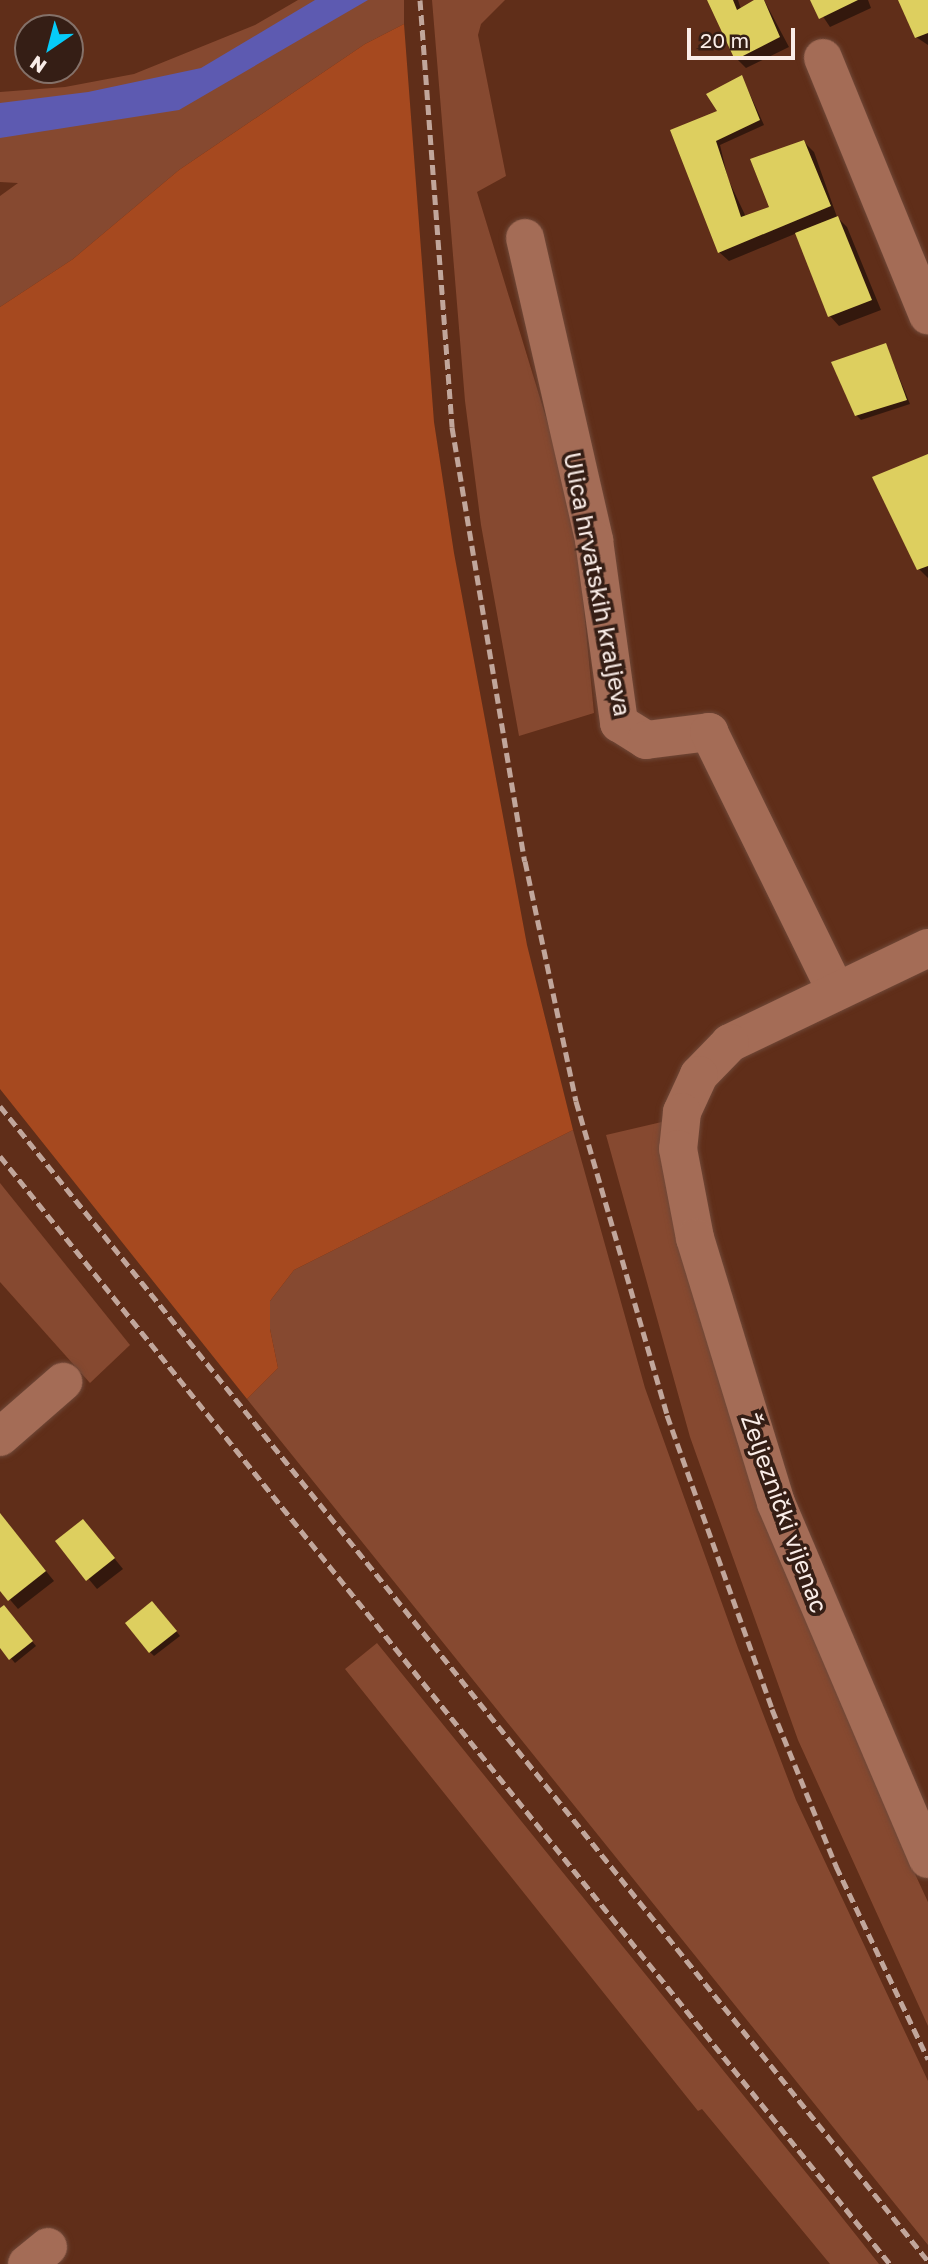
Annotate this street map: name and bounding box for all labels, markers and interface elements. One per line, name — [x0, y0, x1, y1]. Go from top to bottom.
north arrow — [14, 14, 84, 84]
scale bar — [690, 14, 799, 58]
text: 20 m — [700, 27, 749, 53]
text: N — [25, 51, 50, 79]
street label: Ulica hrvatskih kraljeva — [558, 450, 638, 718]
street label: Željeznički vijenac — [736, 1409, 834, 1617]

